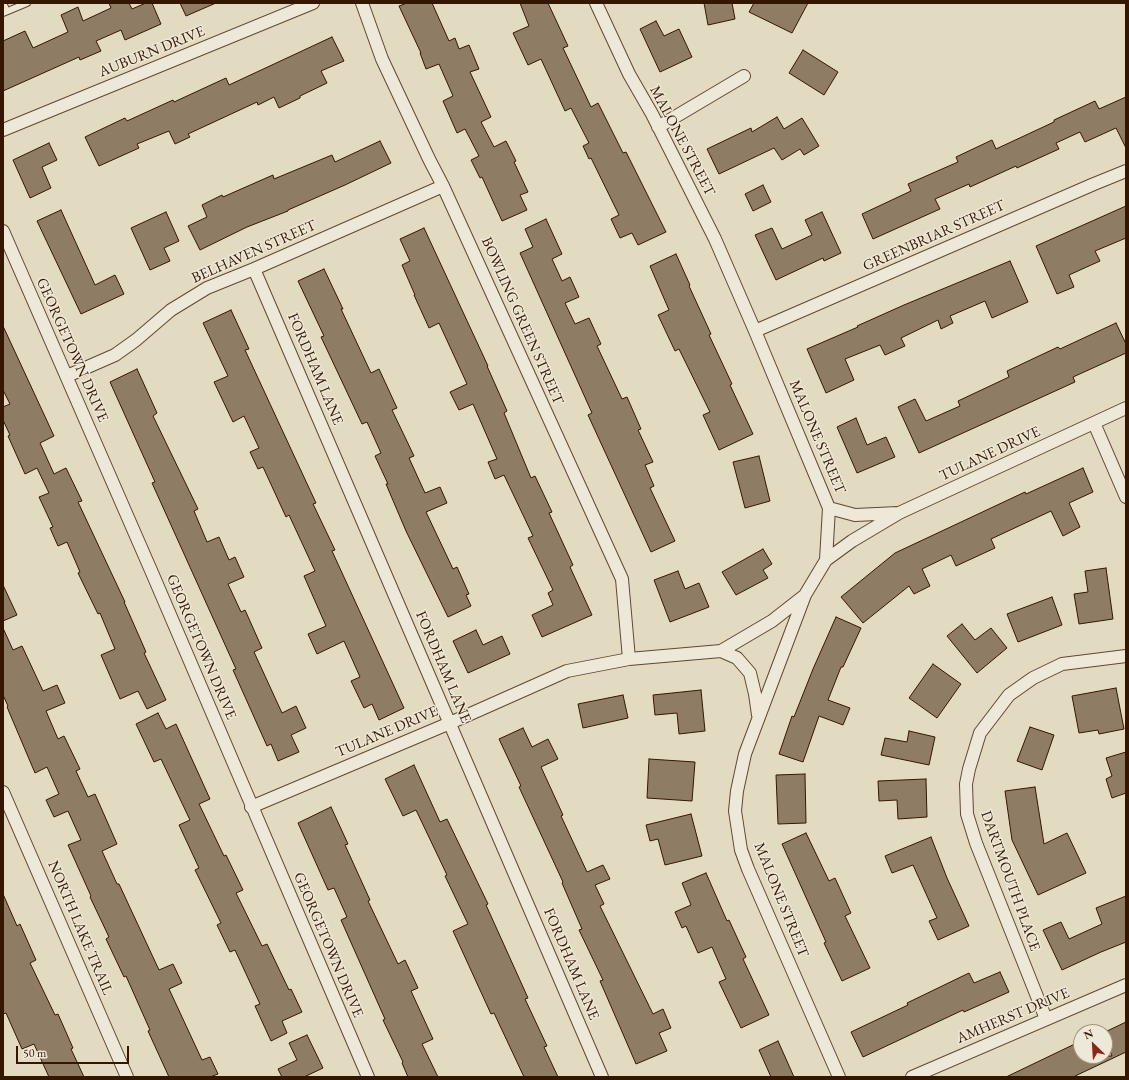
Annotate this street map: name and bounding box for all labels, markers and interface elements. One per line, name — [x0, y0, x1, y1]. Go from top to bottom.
street label: AUBURN DRIVE — [96, 23, 208, 81]
street label: MALONE STREET — [645, 83, 719, 199]
street label: GREENBRIAR STREET — [860, 197, 1008, 275]
street label: BELHAVEN STREET — [189, 216, 319, 288]
street label: BOWLING GREEN STREET — [477, 235, 567, 407]
street label: GEORGETOWN DRIVE — [32, 275, 112, 425]
street label: FORDHAM LANE — [283, 310, 347, 428]
street label: MALONE STREET — [785, 377, 849, 497]
street label: TULANE DRIVE — [937, 423, 1043, 485]
street label: GEORGETOWN DRIVE — [162, 572, 240, 722]
street label: FORDHAM LANE — [411, 608, 475, 726]
street label: TULANE DRIVE — [333, 702, 441, 762]
street label: DARTMOUTH PLACE — [976, 808, 1044, 954]
street label: MALONE STREET — [750, 840, 812, 960]
street label: NORTH LAKE TRAIL — [44, 858, 116, 998]
street label: GEORGETOWN DRIVE — [289, 870, 367, 1020]
street label: FORDHAM LANE — [539, 905, 603, 1023]
street label: AMHERST DRIVE — [954, 984, 1072, 1048]
north arrow — [1073, 1024, 1113, 1064]
text: N — [1081, 1026, 1095, 1042]
scale bar — [18, 1038, 131, 1064]
text: 50 m — [23, 1045, 46, 1061]

